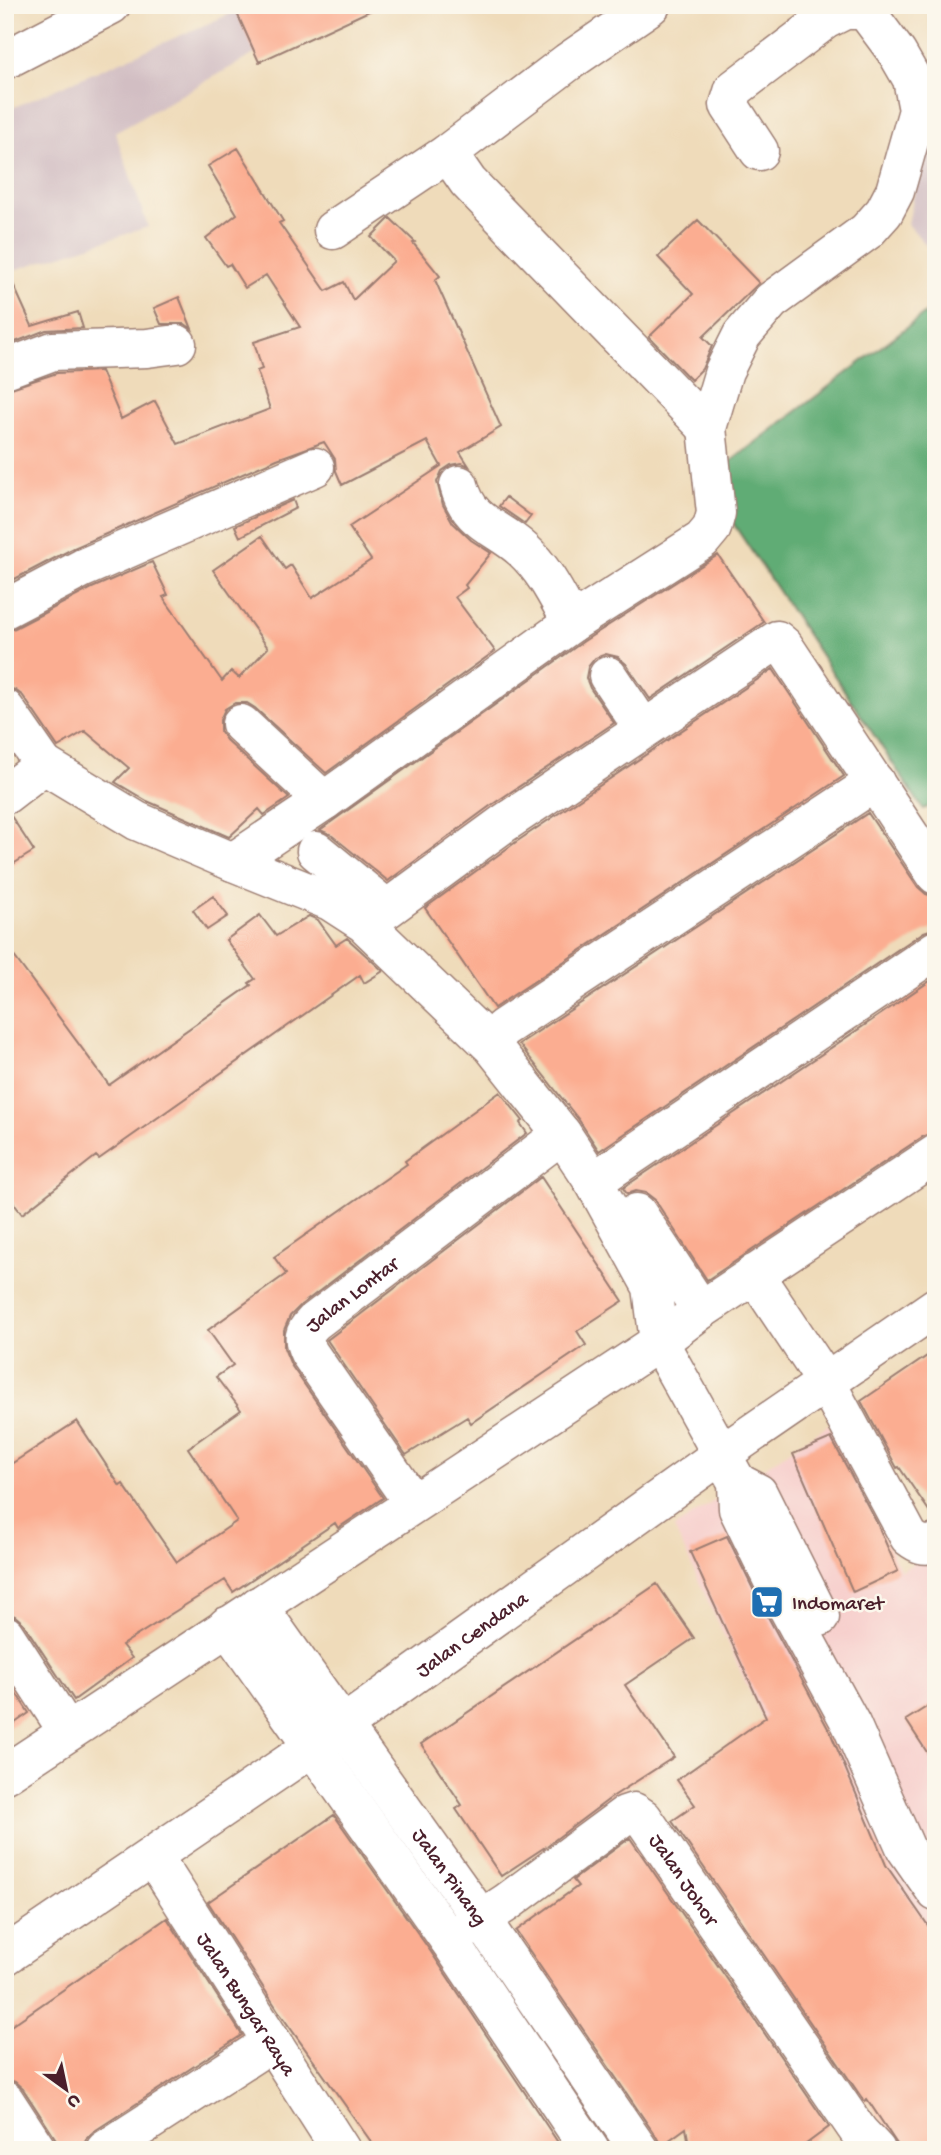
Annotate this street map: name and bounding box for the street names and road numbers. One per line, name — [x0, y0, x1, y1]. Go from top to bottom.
street label: Jalan Lontar — [302, 1252, 406, 1339]
street label: Jalan Cendana — [412, 1587, 535, 1685]
street label: Jalan Pinang — [405, 1825, 491, 1932]
street label: Jalan Johor — [642, 1830, 723, 1933]
street label: Jalan Bungar Raya — [189, 1929, 300, 2083]

